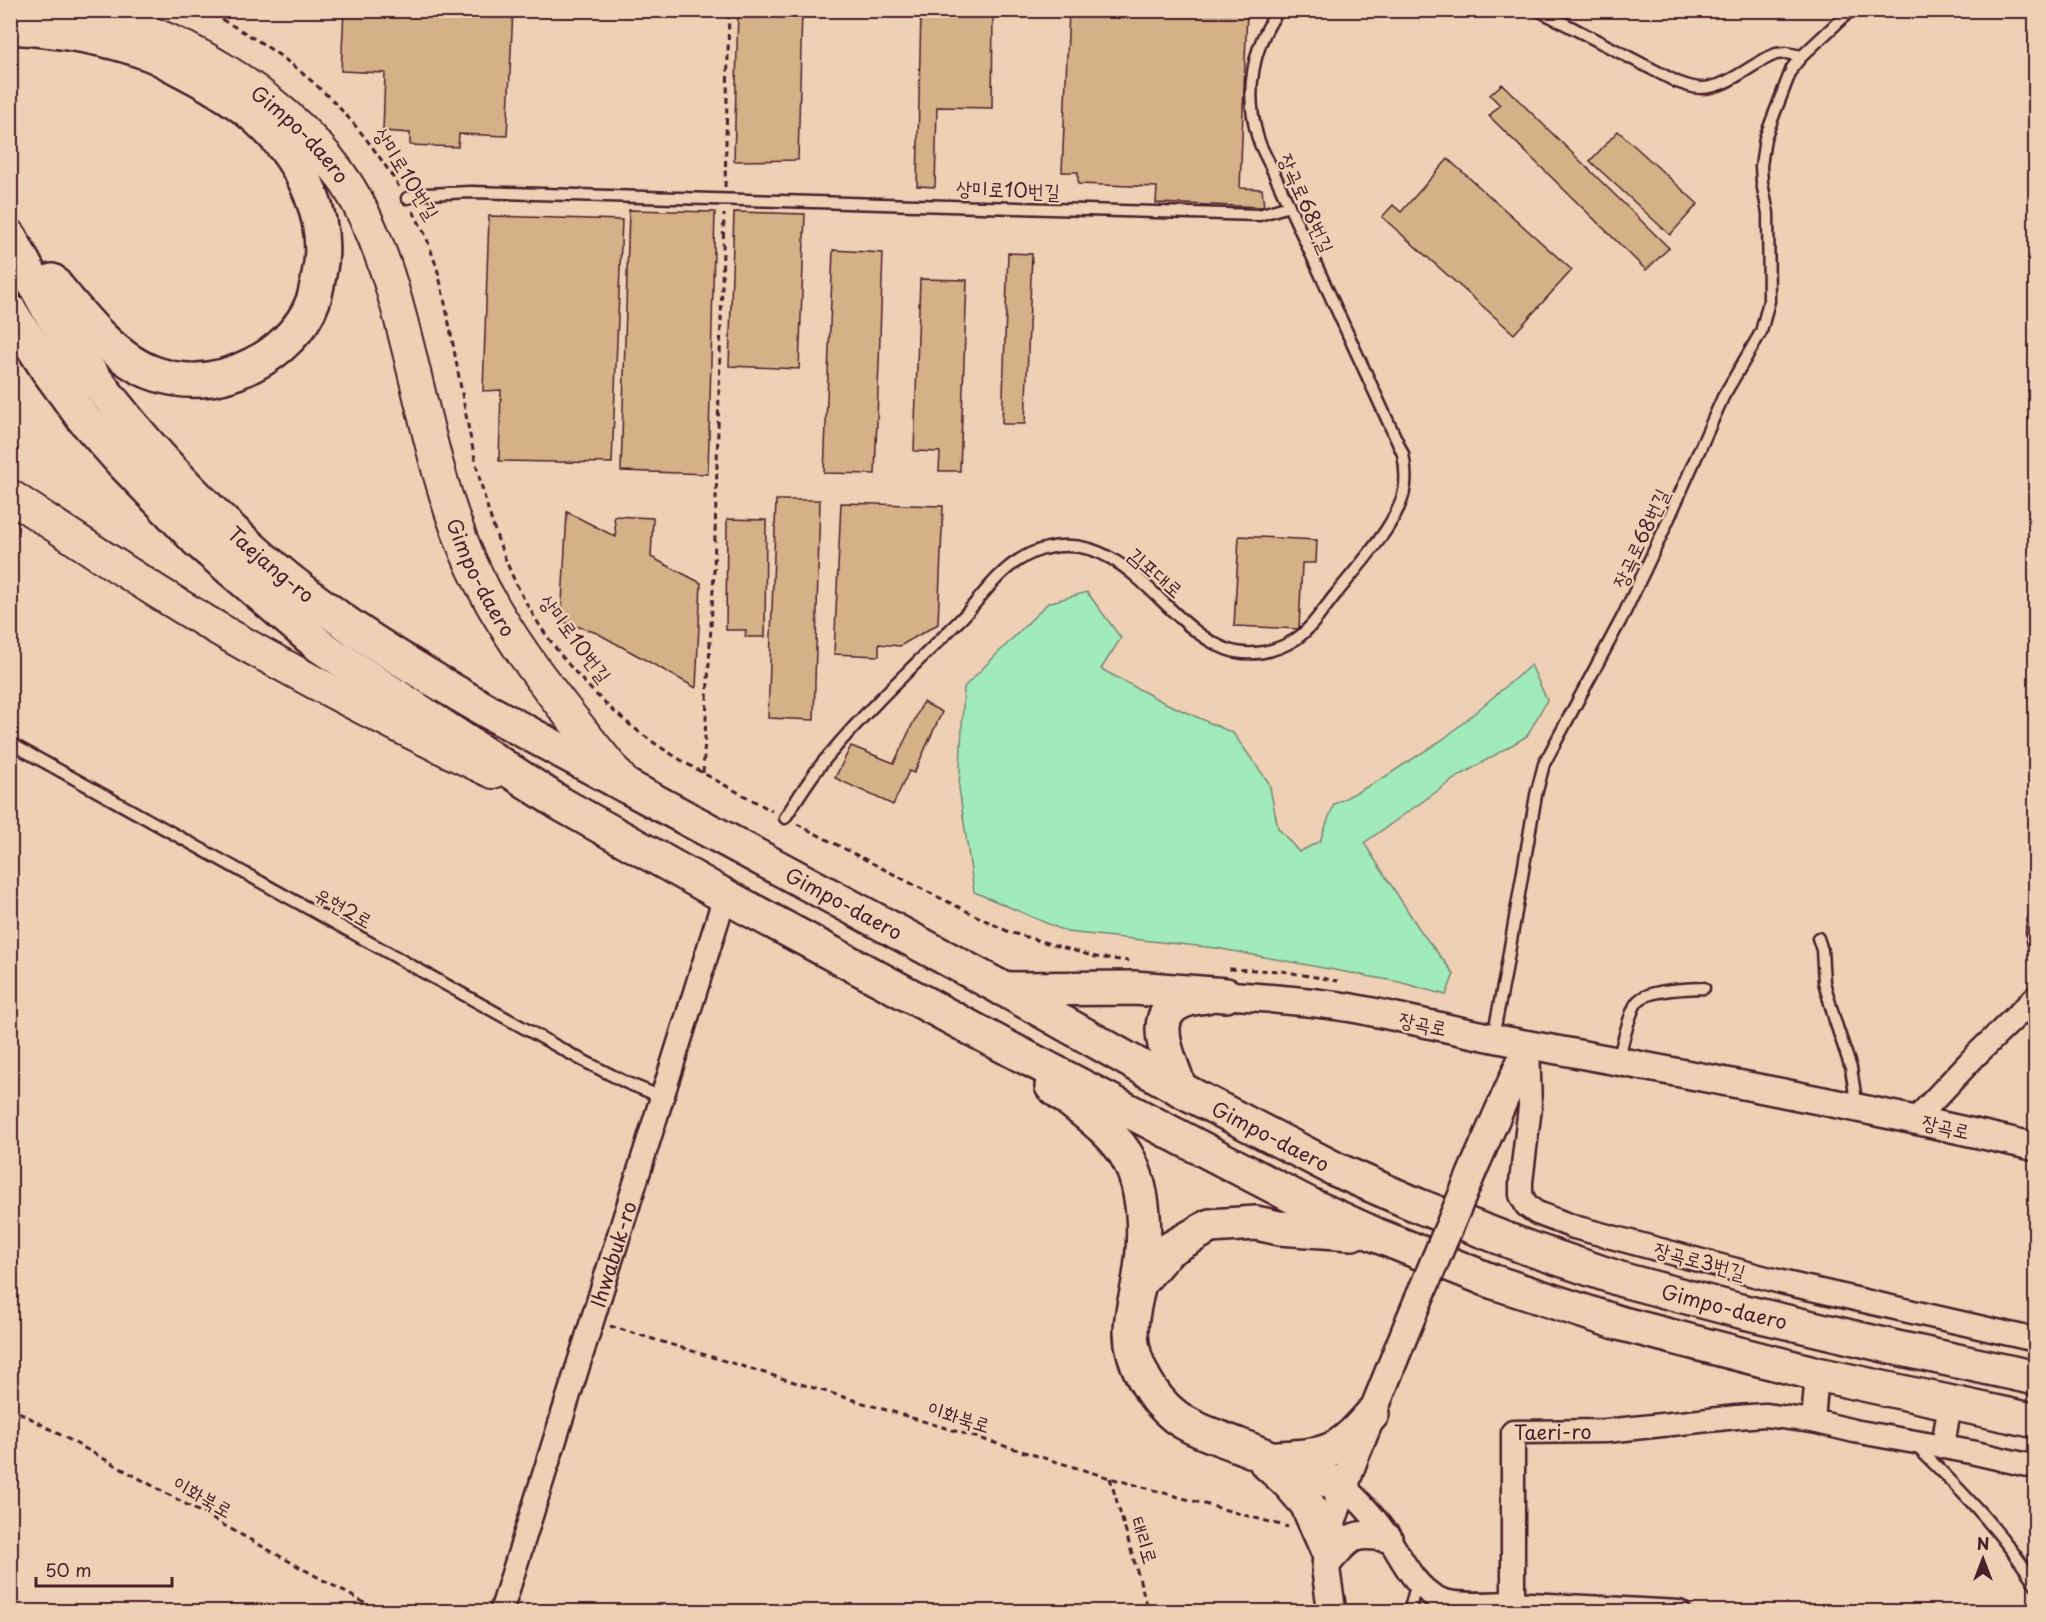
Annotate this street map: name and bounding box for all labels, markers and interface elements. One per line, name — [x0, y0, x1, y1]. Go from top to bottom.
street label: Gimpo-daero — [245, 78, 357, 189]
street label: 상미로10번길 — [367, 121, 447, 225]
street label: 장곡로68번길 — [1272, 148, 1342, 258]
street label: 상미로10번길 — [955, 172, 1061, 206]
street label: 장곡로68번길 — [1604, 483, 1676, 593]
street label: Gimpo-daero — [439, 514, 523, 642]
street label: Taejang-ro — [221, 519, 321, 610]
street label: 김포대로 — [1122, 540, 1190, 604]
street label: 상미로10번길 — [533, 587, 619, 689]
street label: Gimpo-daero — [780, 859, 908, 947]
street label: 유현2로 — [309, 879, 379, 935]
street label: 장곡로 — [1396, 1003, 1450, 1043]
street label: Gimpo-daero — [1207, 1093, 1335, 1179]
street label: 장곡로 — [1919, 1106, 1973, 1146]
street label: Ihwabuk-ro — [582, 1197, 644, 1311]
street label: 장곡로3번길 — [1651, 1233, 1749, 1287]
street label: Gimpo-daero — [1658, 1276, 1790, 1337]
street label: 이화북로 — [924, 1392, 994, 1440]
street label: Taeri-ro — [1514, 1416, 1592, 1447]
street label: 이화북로 — [168, 1467, 238, 1525]
street label: 태리로 — [1124, 1513, 1166, 1567]
north arrow — [1953, 1529, 2013, 1589]
text: N — [1977, 1531, 1989, 1555]
scale bar — [36, 1550, 172, 1588]
text: 50 m — [45, 1556, 92, 1583]

